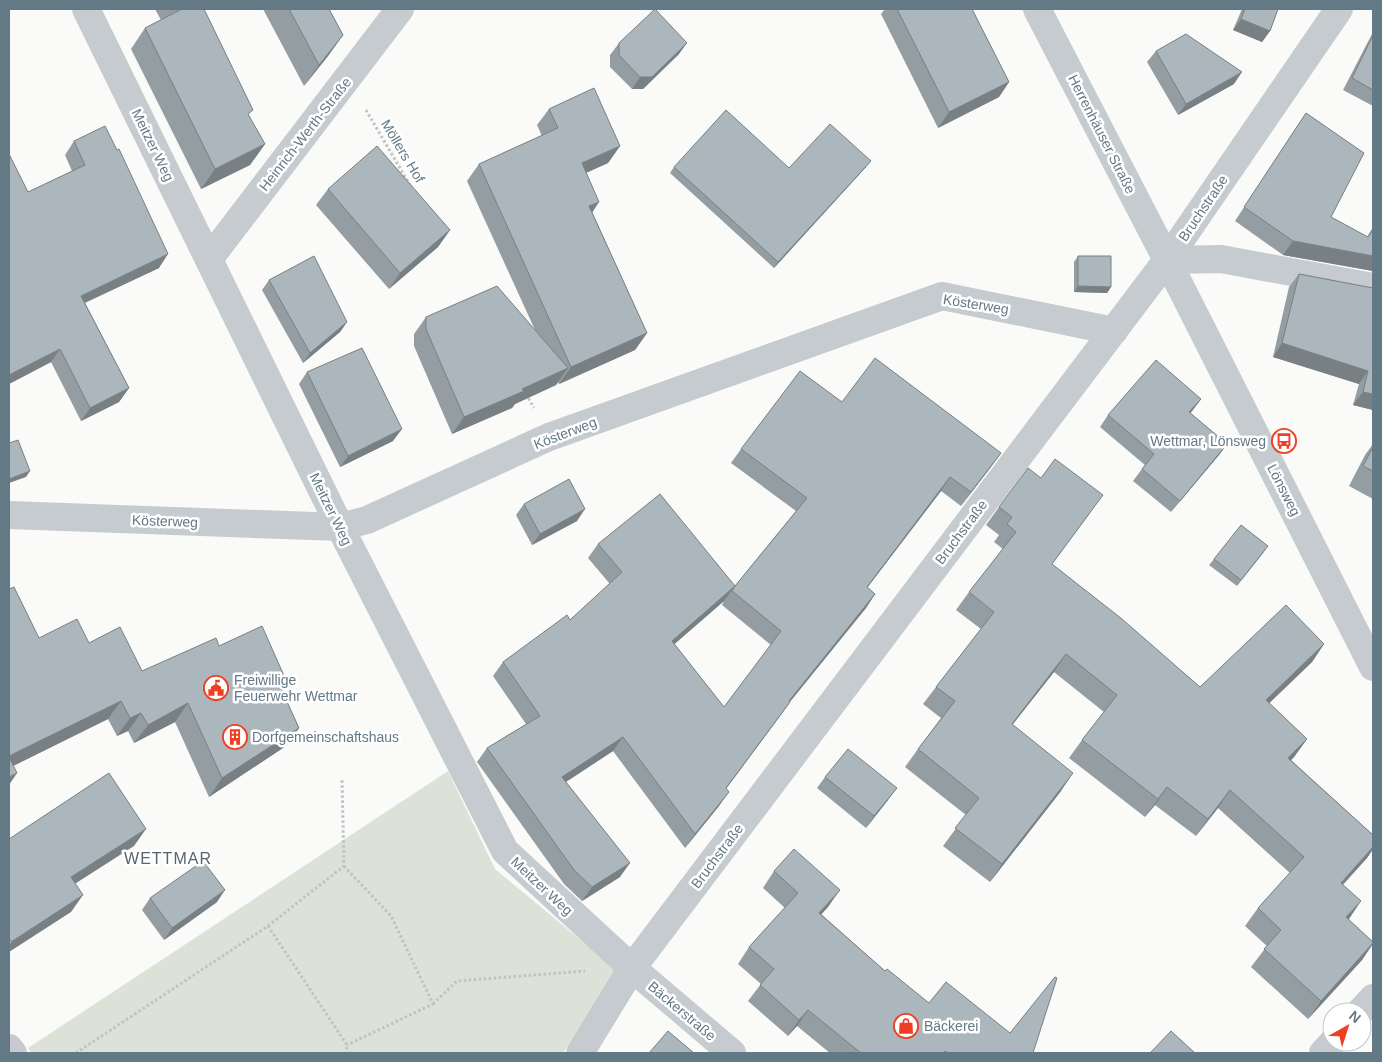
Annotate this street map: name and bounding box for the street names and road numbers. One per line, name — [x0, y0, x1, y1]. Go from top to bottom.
street label: Herrenhäuser Straße — [1065, 72, 1139, 196]
street label: Heinrich-Werth-Straße — [256, 74, 354, 194]
street label: Meitzer Weg — [129, 106, 177, 184]
street label: Möllers Hof — [378, 117, 428, 186]
street label: Bruchstraße — [1175, 172, 1231, 244]
street label: Kösterweg — [942, 291, 1010, 317]
street label: Kösterweg — [531, 414, 599, 452]
street label: Lönsweg — [1264, 461, 1304, 519]
street label: Meitzer Weg — [307, 470, 355, 548]
street label: Bruchstraße — [932, 497, 990, 567]
street label: Kösterweg — [132, 512, 198, 530]
street label: Bruchstraße — [688, 821, 746, 891]
street label: Meitzer Weg — [508, 853, 576, 919]
street label: Bäckerstraße — [645, 978, 719, 1044]

